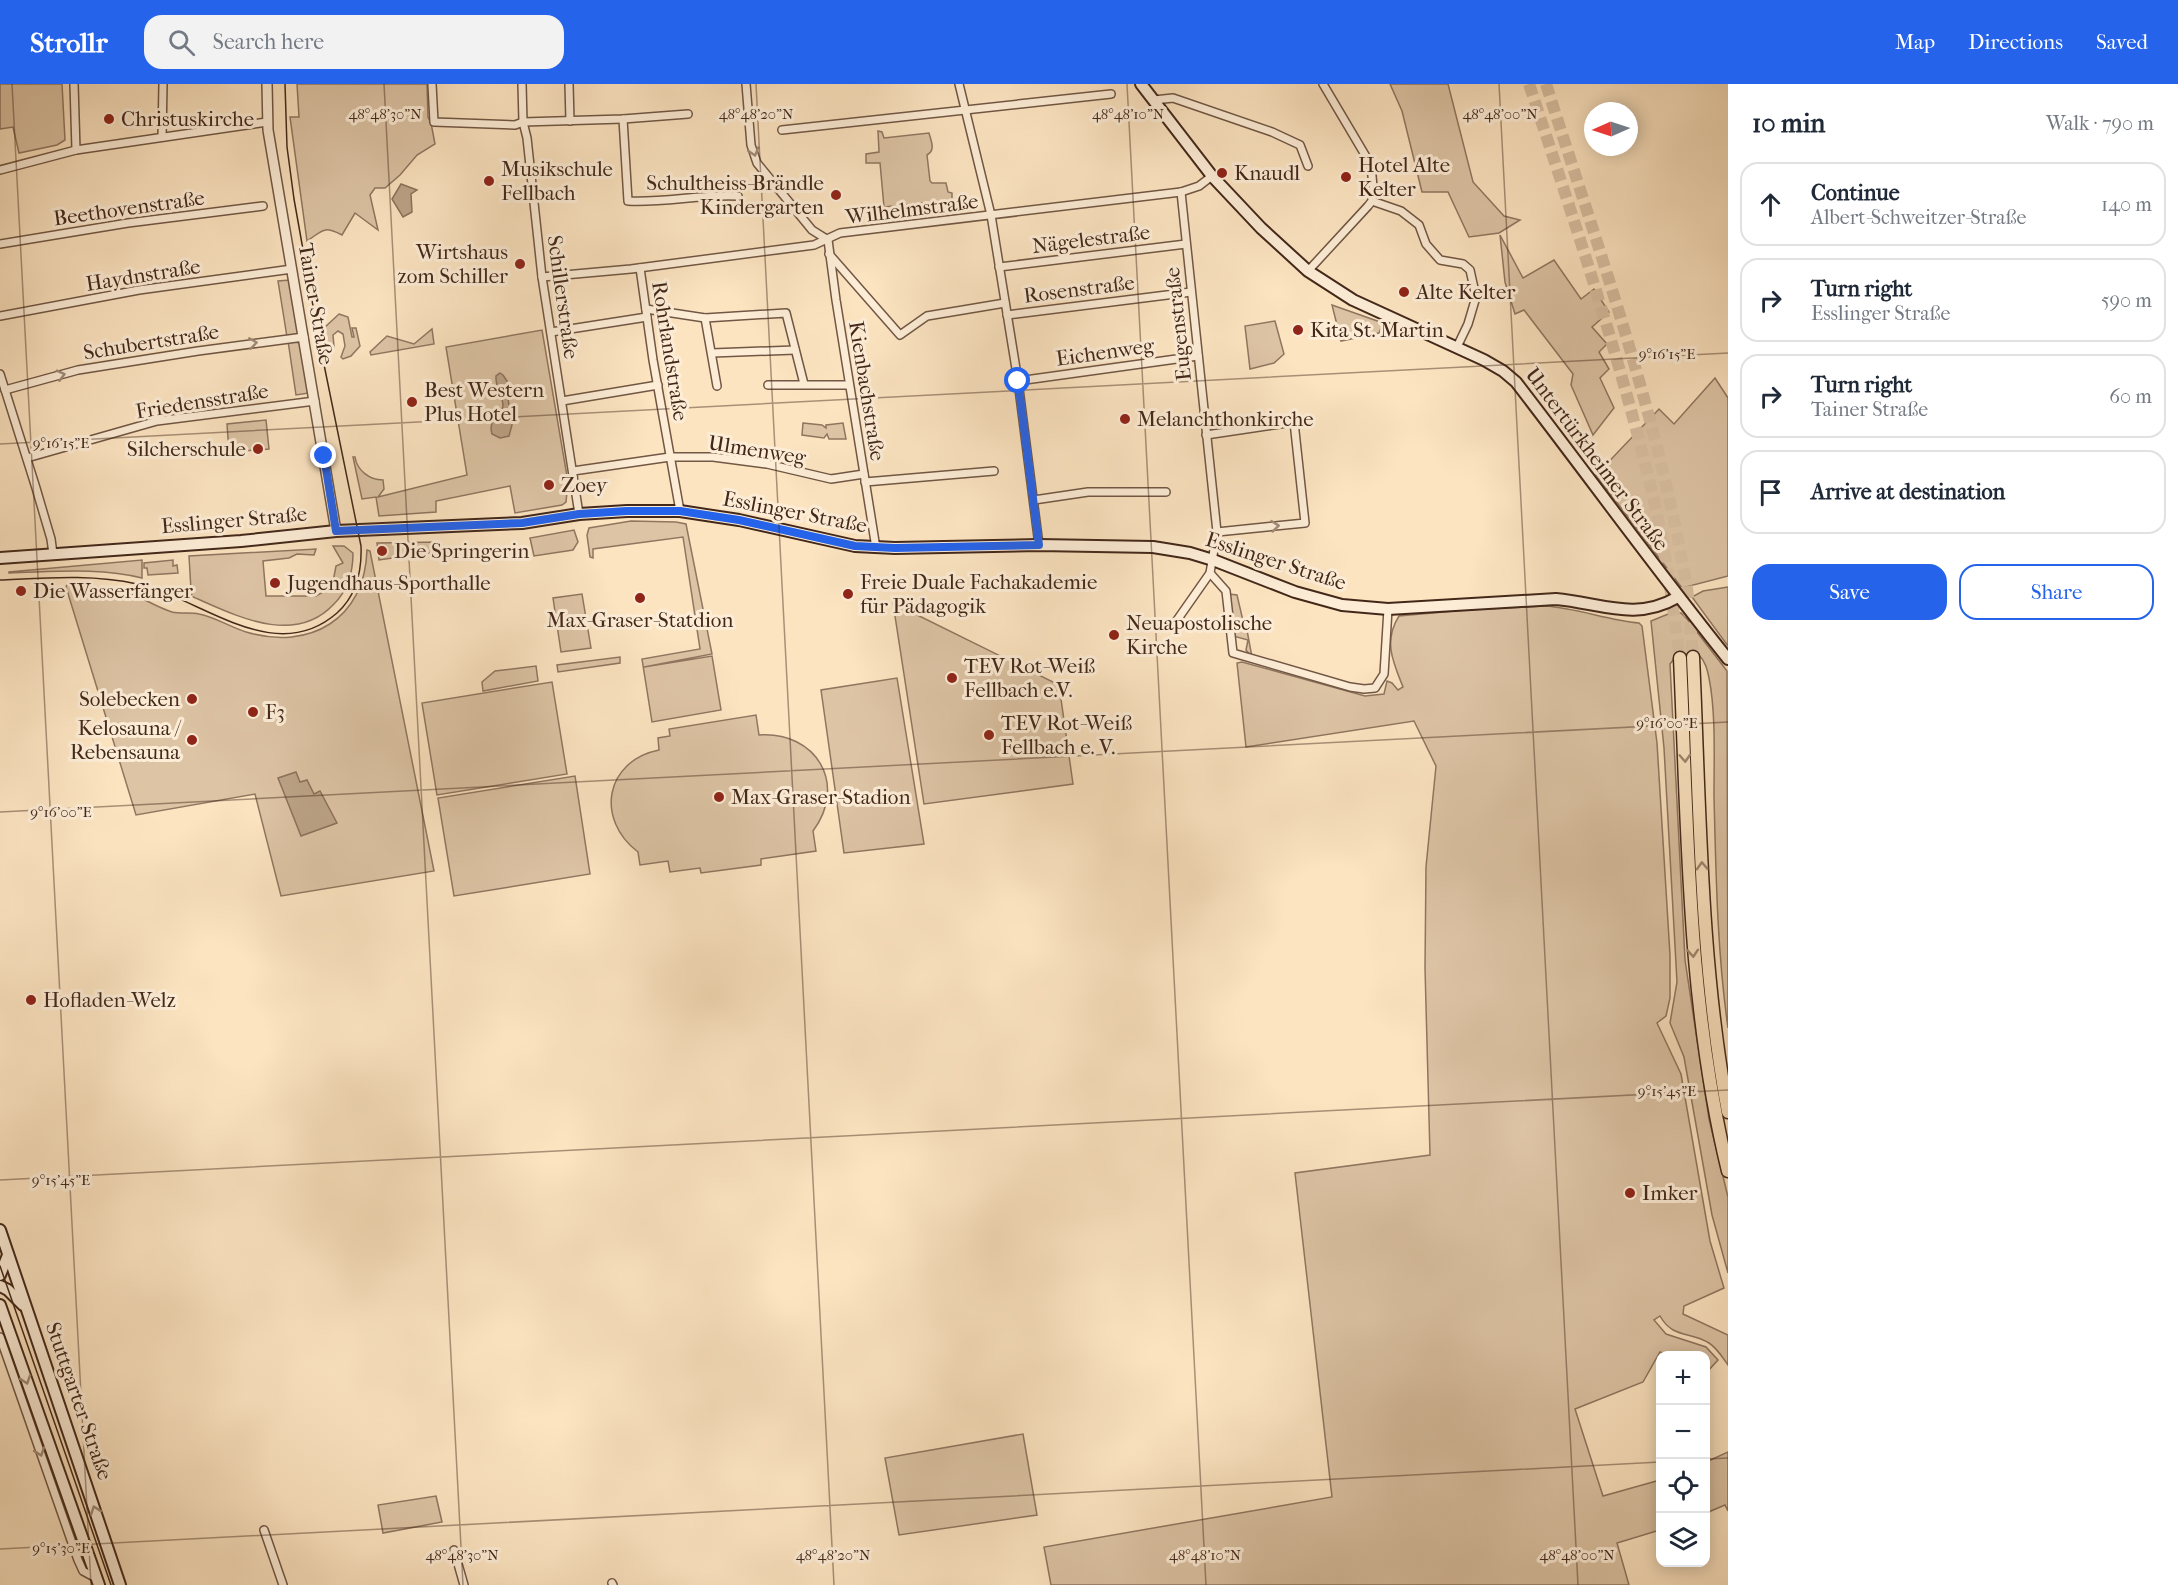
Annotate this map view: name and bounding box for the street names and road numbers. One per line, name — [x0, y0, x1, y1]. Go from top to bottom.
street label: Beethovenstraße — [52, 186, 206, 230]
street label: Wilhelmstraße — [843, 189, 980, 229]
street label: Nägelestraße — [1031, 220, 1151, 258]
street label: Schillerstraße — [542, 234, 584, 360]
street label: Tainer Straße — [293, 241, 339, 367]
street label: Haydnstraße — [84, 254, 202, 296]
street label: Eugenstraße — [1160, 266, 1196, 382]
street label: Rosenstraße — [1022, 270, 1136, 308]
street label: Rohrlandstraße — [647, 280, 693, 422]
street label: Schubertstraße — [81, 319, 221, 365]
street label: Kienbachstraße — [844, 319, 890, 463]
street label: Eichenweg — [1054, 333, 1156, 371]
street label: Untertürkheimer Straße — [1520, 363, 1674, 555]
street label: Friedensstraße — [134, 379, 270, 423]
street label: Ulmenweg — [706, 430, 808, 470]
street label: Esslinger Straße — [721, 486, 869, 538]
street label: Esslinger Straße — [160, 502, 308, 538]
street label: Esslinger Straße — [1203, 527, 1349, 595]
street label: Stuttgarter Straße — [41, 1319, 117, 1483]

